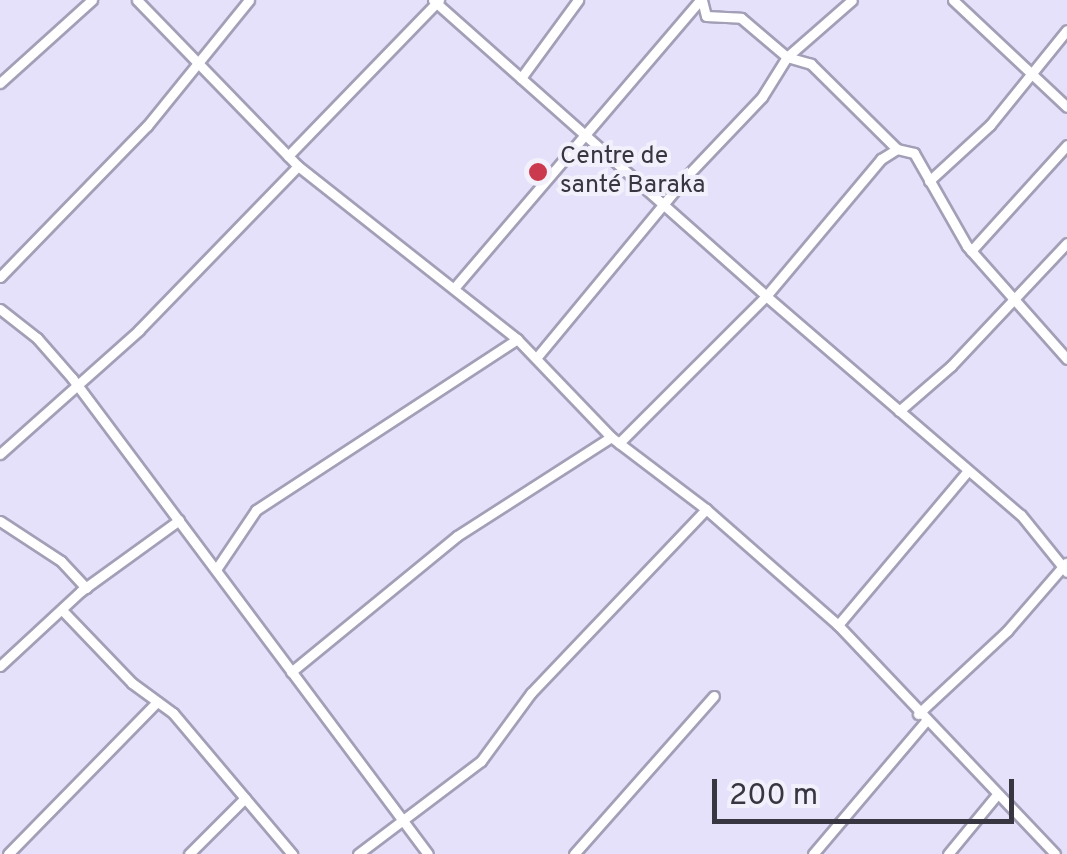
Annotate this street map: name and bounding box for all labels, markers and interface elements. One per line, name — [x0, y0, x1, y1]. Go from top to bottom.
place label: Centre de santé Baraka — [560, 143, 705, 202]
marker: Centre de santé Baraka — [525, 159, 551, 185]
scale bar — [717, 759, 1020, 821]
text: 200 m — [729, 778, 818, 815]

